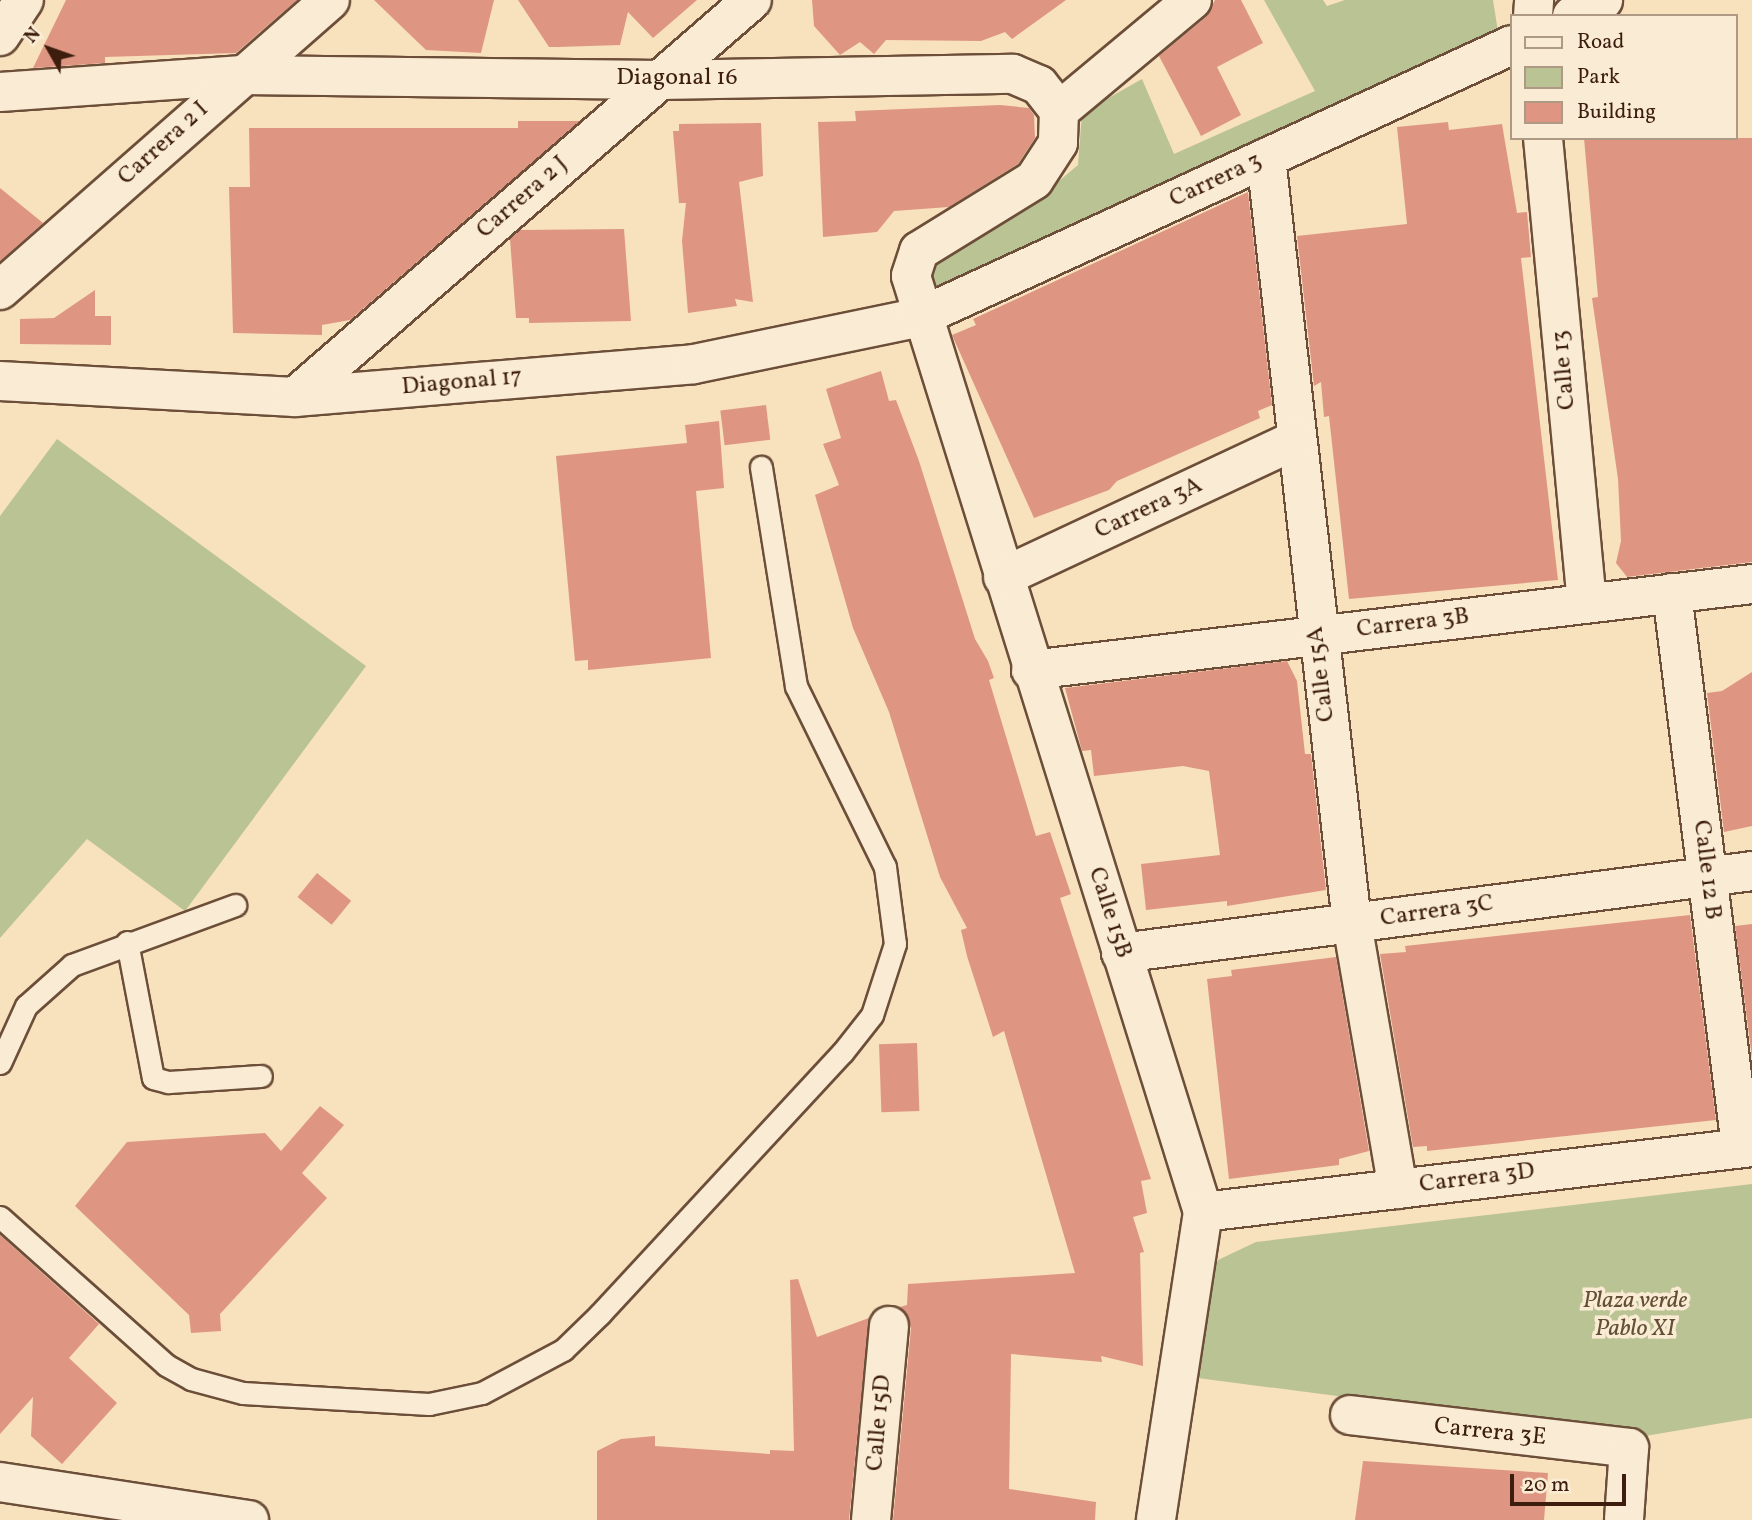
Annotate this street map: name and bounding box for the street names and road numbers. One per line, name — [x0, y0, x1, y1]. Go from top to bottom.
street label: Diagonal 16 — [616, 65, 738, 93]
street label: Carrera 2 I — [113, 96, 215, 192]
street label: Carrera 3 — [1165, 147, 1267, 215]
street label: Carrera 2 J — [471, 151, 575, 245]
street label: Calle 13 — [1547, 329, 1583, 411]
street label: Diagonal 17 — [401, 363, 523, 403]
street label: Carrera 3A — [1091, 472, 1207, 546]
street label: Carrera 3B — [1355, 603, 1471, 645]
street label: Calle 15A — [1302, 625, 1342, 723]
street label: Calle 12 B — [1686, 819, 1726, 921]
street label: Calle 15B — [1081, 864, 1137, 962]
street label: Carrera 3C — [1379, 890, 1495, 934]
street label: Carrera 3D — [1418, 1158, 1536, 1200]
street label: Calle 15D — [861, 1374, 899, 1472]
street label: Carrera 3E — [1432, 1413, 1548, 1453]

